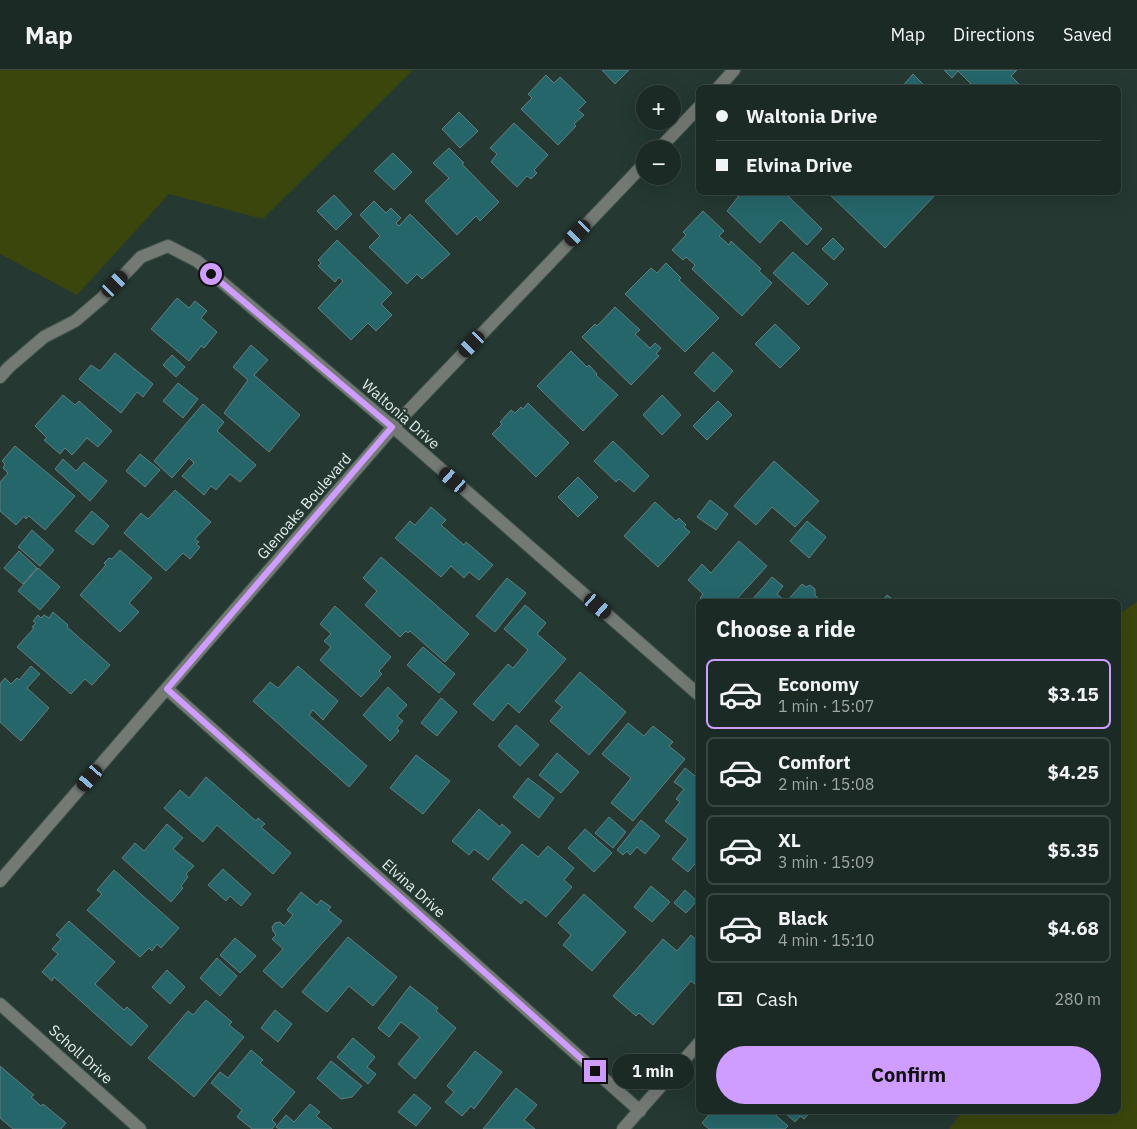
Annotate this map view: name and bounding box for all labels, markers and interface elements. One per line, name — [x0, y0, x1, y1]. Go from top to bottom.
text: Map — [25, 19, 73, 51]
text: Map — [890, 23, 925, 46]
text: Directions — [953, 23, 1035, 46]
text: Saved — [1063, 23, 1112, 46]
map controls — [636, 85, 681, 185]
button: + — [636, 85, 681, 130]
text: Waltonia Drive — [746, 104, 877, 128]
button: − — [636, 140, 681, 185]
text: Elvina Drive — [746, 153, 853, 177]
car — [562, 217, 593, 249]
route start — [200, 263, 222, 285]
car — [99, 268, 130, 300]
car — [456, 328, 487, 360]
street label: Waltonia Drive — [358, 375, 444, 453]
street label: Glenoaks Boulevard — [253, 449, 355, 563]
car — [436, 464, 469, 496]
car — [581, 590, 614, 622]
text: Choose a ride — [716, 614, 856, 643]
icon: car — [718, 672, 763, 717]
text: Economy — [778, 672, 859, 696]
text: $3.15 — [1047, 682, 1099, 706]
text: 1 min · 15:07 — [778, 696, 874, 716]
icon: car — [718, 750, 763, 795]
text: Comfort — [778, 750, 851, 774]
text: $4.25 — [1047, 760, 1099, 784]
car — [74, 762, 105, 794]
text: 2 min · 15:08 — [778, 774, 874, 794]
icon: car — [718, 828, 763, 873]
text: XL — [778, 828, 801, 852]
text: $5.35 — [1047, 838, 1099, 862]
text: 3 min · 15:09 — [778, 852, 874, 872]
street label: Elvina Drive — [378, 855, 450, 921]
icon: car — [718, 906, 763, 951]
text: Black — [778, 906, 828, 930]
text: $4.68 — [1047, 916, 1099, 940]
text: 4 min · 15:10 — [778, 930, 874, 950]
icon: cash — [716, 985, 744, 1013]
text: Cash — [756, 987, 798, 1011]
text: 280 m — [1054, 989, 1101, 1009]
street label: Scholl Drive — [45, 1020, 117, 1088]
button: Confirm — [716, 1046, 1101, 1104]
callout: 1 min — [612, 1054, 695, 1088]
route end — [584, 1060, 606, 1082]
text: 1 min — [632, 1061, 674, 1081]

